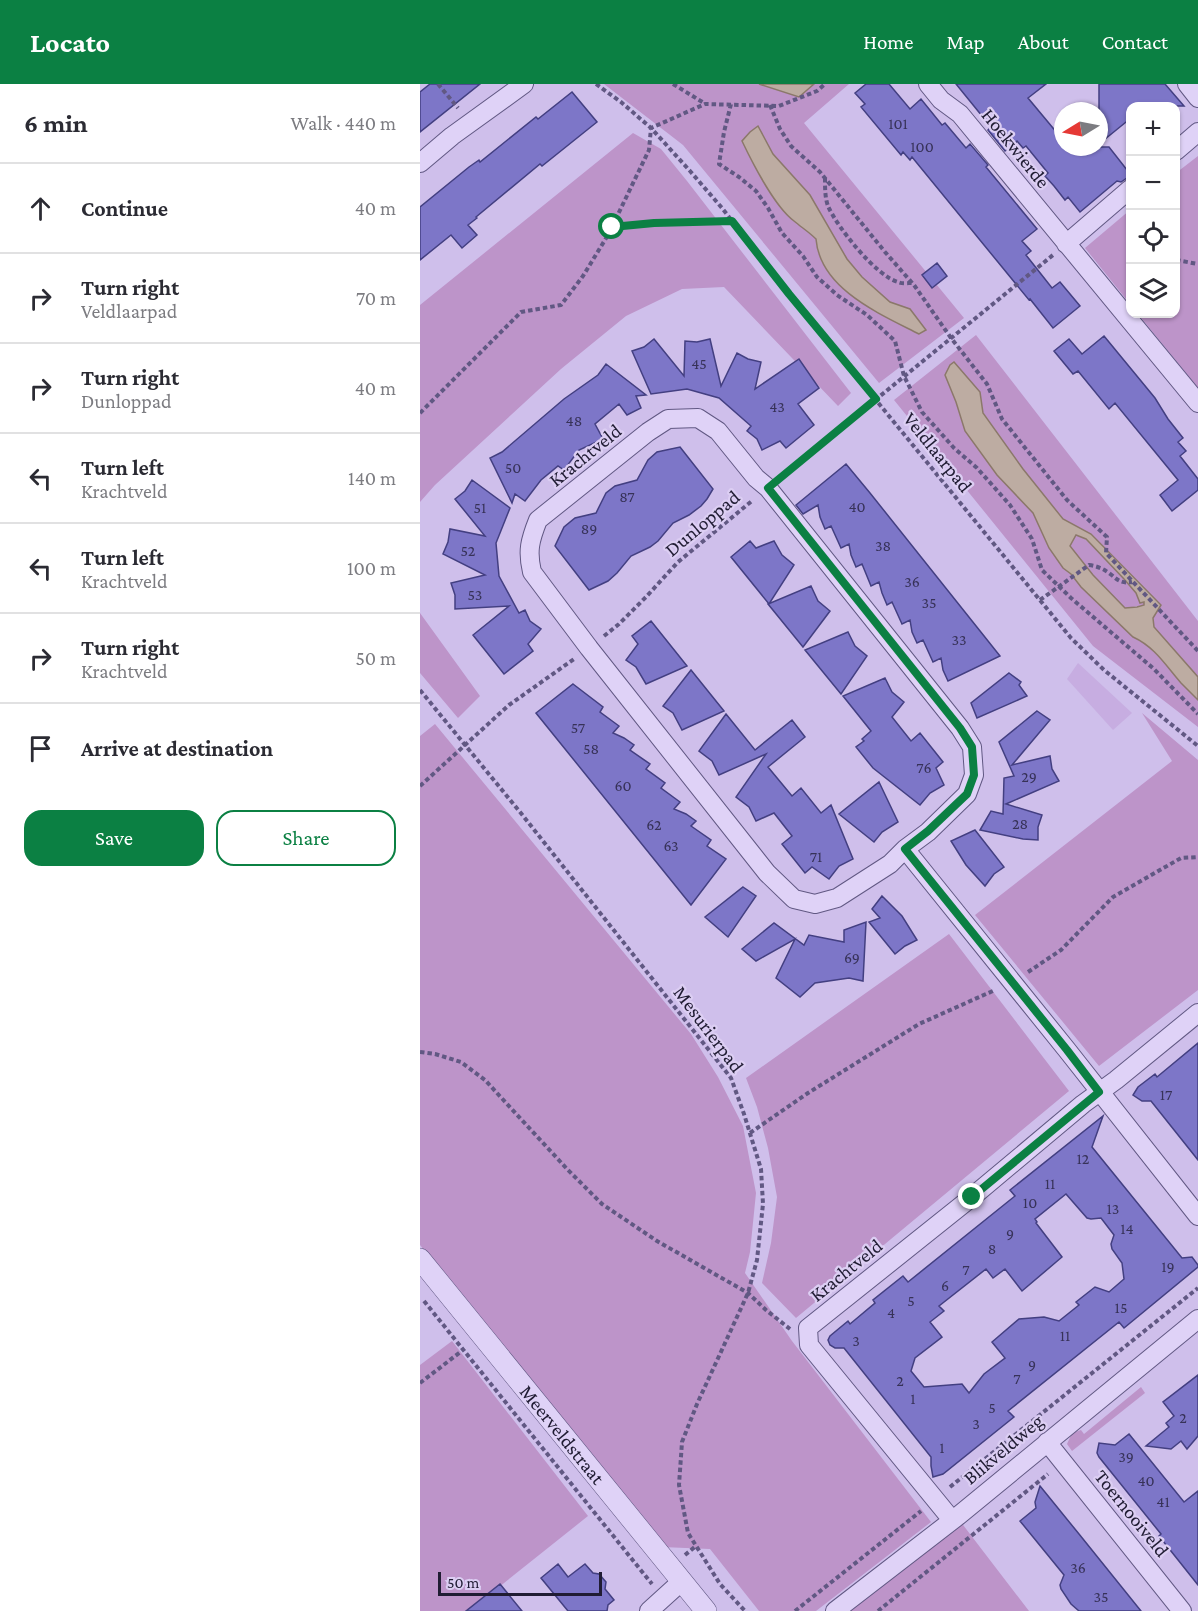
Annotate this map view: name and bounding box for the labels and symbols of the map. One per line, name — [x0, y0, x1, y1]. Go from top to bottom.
north arrow — [1054, 102, 1108, 156]
street label: Hoekwierde — [977, 104, 1055, 192]
house number: 101 — [888, 115, 908, 132]
house number: 100 — [910, 138, 934, 155]
route start — [598, 213, 624, 239]
house number: 45 — [691, 355, 707, 372]
house number: 43 — [769, 398, 785, 415]
street label: Veldlaarpad — [898, 408, 977, 497]
house number: 48 — [566, 412, 582, 429]
street label: Krachtveld — [544, 419, 626, 491]
house number: 50 — [505, 459, 521, 476]
street label: Dunloppad — [660, 485, 745, 561]
house number: 87 — [619, 488, 635, 505]
house number: 40 — [848, 498, 866, 515]
house number: 51 — [474, 499, 486, 516]
house number: 89 — [581, 520, 597, 537]
house number: 38 — [875, 537, 891, 554]
house number: 52 — [461, 542, 476, 559]
house number: 36 — [904, 573, 920, 590]
house number: 53 — [468, 586, 482, 603]
house number: 35 — [921, 594, 937, 611]
house number: 33 — [951, 631, 967, 648]
house number: 57 — [571, 719, 586, 736]
house number: 58 — [583, 740, 599, 757]
house number: 76 — [916, 759, 932, 776]
house number: 29 — [1021, 768, 1037, 785]
house number: 60 — [614, 777, 632, 794]
house number: 28 — [1012, 815, 1028, 832]
house number: 62 — [646, 816, 662, 833]
house number: 63 — [663, 837, 679, 854]
house number: 71 — [810, 848, 822, 865]
house number: 69 — [844, 949, 860, 966]
street label: Mesurierpad — [669, 981, 749, 1077]
house number: 17 — [1160, 1086, 1173, 1103]
house number: 12 — [1077, 1150, 1090, 1167]
house number: 11 — [1045, 1175, 1055, 1192]
route end — [958, 1183, 984, 1209]
house number: 10 — [1023, 1194, 1037, 1211]
house number: 13 — [1107, 1200, 1119, 1217]
house number: 14 — [1120, 1220, 1134, 1237]
house number: 9 — [1006, 1225, 1014, 1242]
street label: Krachtveld — [805, 1234, 887, 1306]
house number: 8 — [988, 1240, 996, 1257]
house number: 19 — [1161, 1258, 1175, 1275]
house number: 7 — [962, 1261, 970, 1278]
house number: 6 — [941, 1277, 949, 1294]
house number: 5 — [907, 1292, 915, 1309]
house number: 15 — [1115, 1299, 1127, 1316]
house number: 4 — [887, 1304, 895, 1321]
house number: 11 — [1060, 1327, 1070, 1344]
house number: 3 — [852, 1332, 860, 1349]
house number: 9 — [1028, 1356, 1036, 1373]
house number: 7 — [1013, 1370, 1021, 1387]
house number: 2 — [896, 1372, 904, 1389]
street label: Meerveldstraat — [516, 1380, 610, 1489]
house number: 1 — [910, 1390, 916, 1407]
house number: 5 — [988, 1399, 996, 1416]
street label: Blikveldweg — [959, 1409, 1048, 1489]
house number: 2 — [1179, 1409, 1187, 1426]
house number: 3 — [972, 1415, 980, 1432]
house number: 1 — [939, 1439, 945, 1456]
house number: 39 — [1118, 1448, 1134, 1465]
street label: Toernooiveld — [1090, 1465, 1174, 1561]
house number: 40 — [1137, 1472, 1155, 1489]
house number: 41 — [1156, 1493, 1170, 1510]
house number: 36 — [1070, 1559, 1086, 1576]
scale bar — [438, 1569, 602, 1596]
house number: 35 — [1093, 1588, 1109, 1605]

